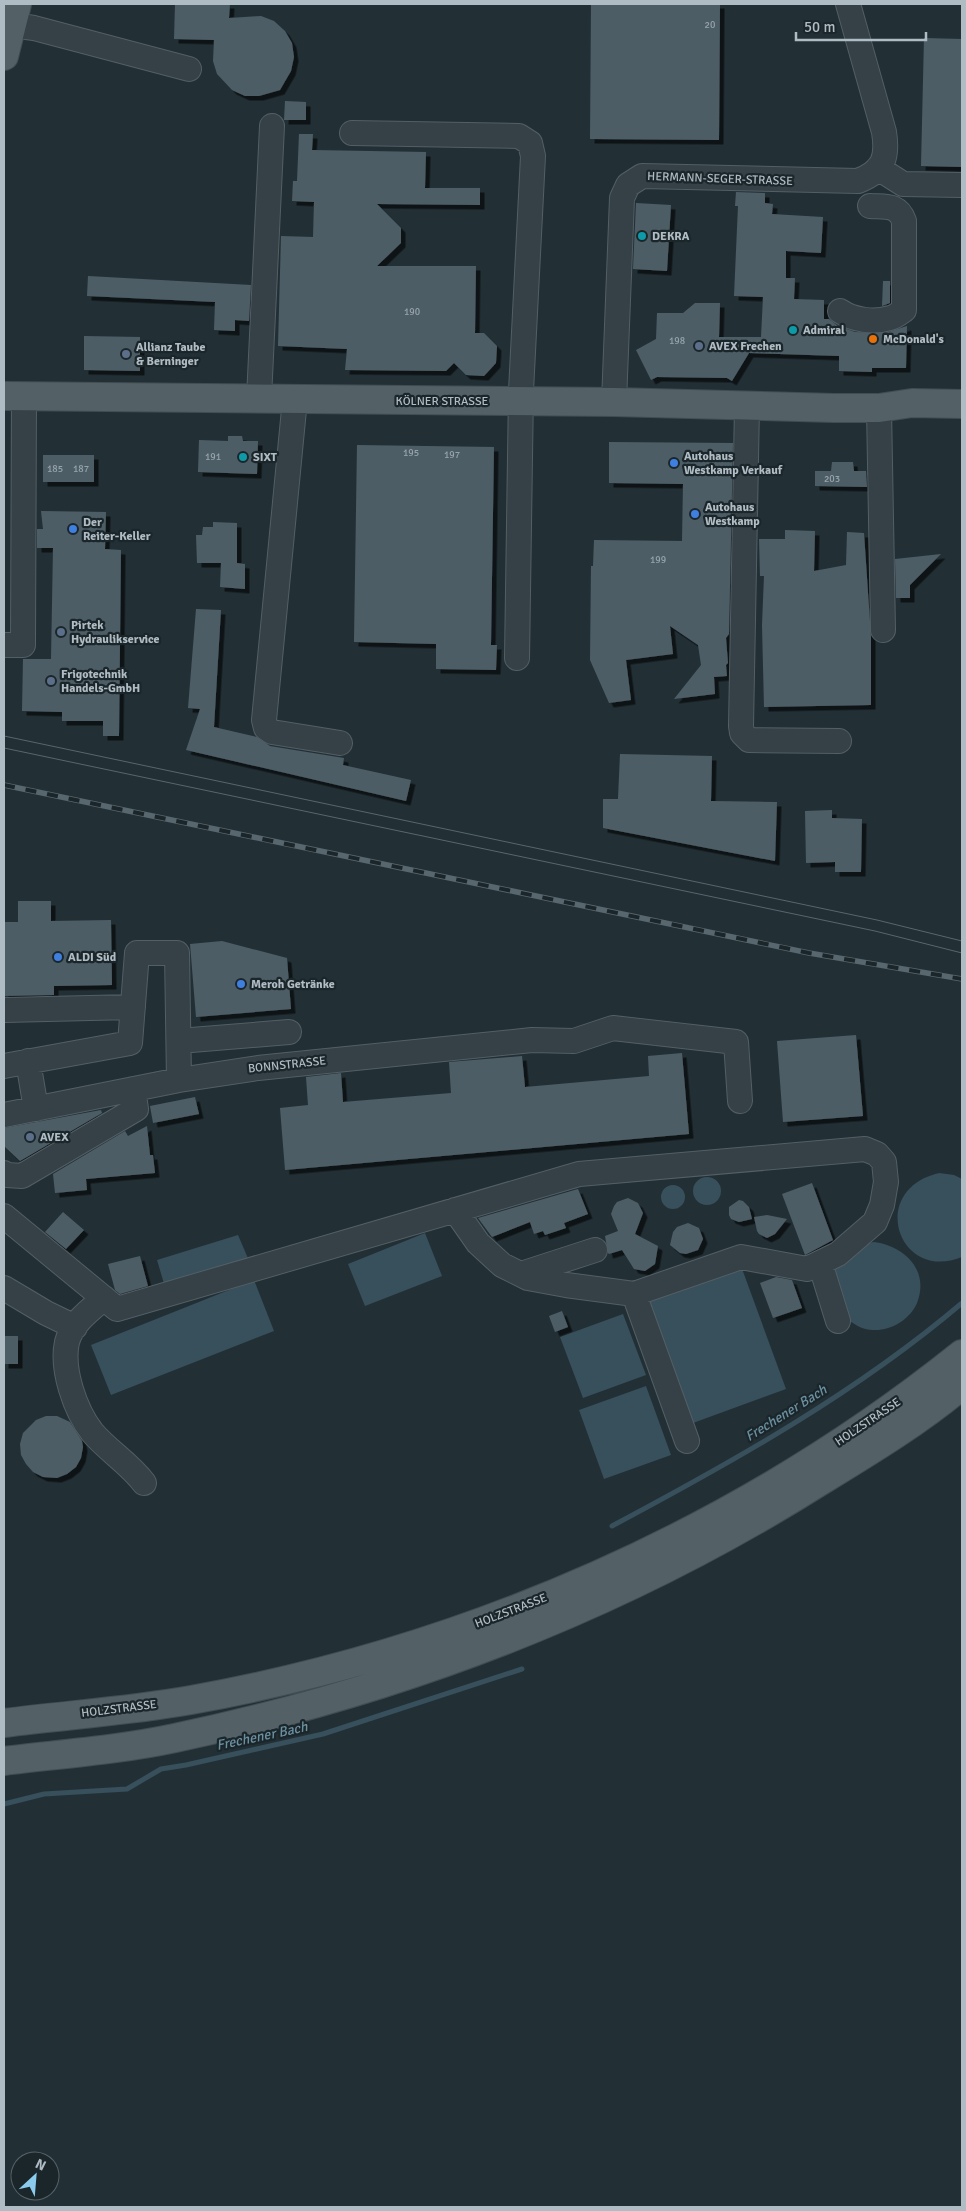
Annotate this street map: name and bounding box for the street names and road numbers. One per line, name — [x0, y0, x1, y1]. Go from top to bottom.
street label: HERMANN-SEGER-STRASSE — [647, 169, 793, 189]
street label: KÖLNER STRASSE — [396, 394, 489, 409]
street label: BONNSTRASSE — [247, 1053, 327, 1077]
street label: HOLZSTRASSE — [832, 1394, 904, 1449]
street label: HOLZSTRASSE — [473, 1590, 549, 1632]
street label: HOLZSTRASSE — [80, 1697, 158, 1721]

